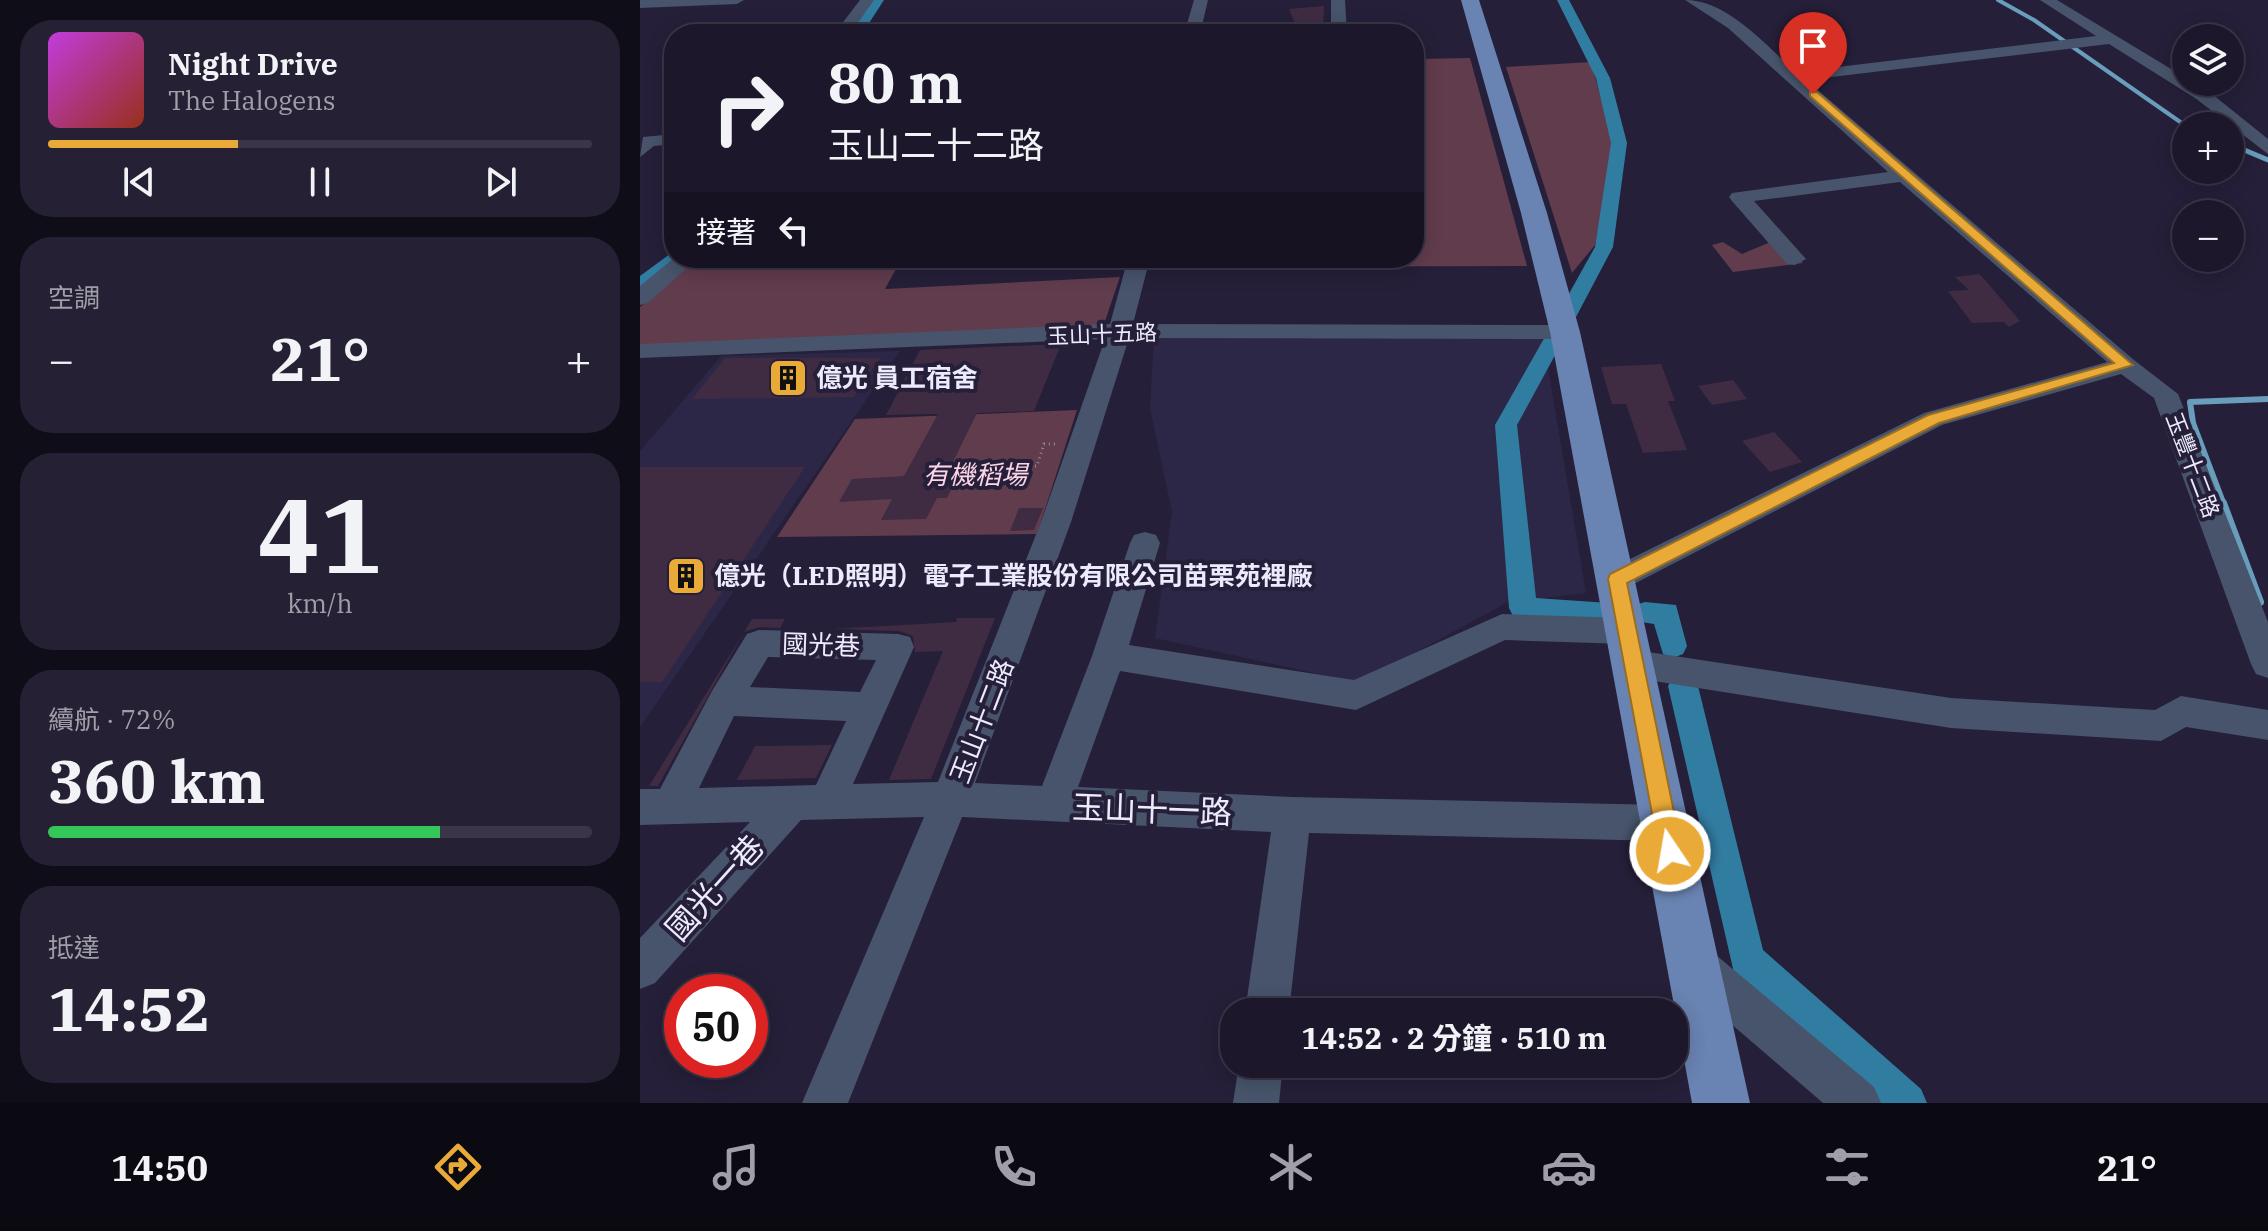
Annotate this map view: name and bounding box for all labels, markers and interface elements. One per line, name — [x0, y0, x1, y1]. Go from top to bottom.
pin — [1779, 12, 1847, 94]
icon: arrive — [1791, 24, 1835, 68]
map controls — [2172, 24, 2244, 272]
button: layers — [2172, 24, 2244, 96]
text: Night Drive — [168, 44, 338, 83]
text: 80 m — [828, 46, 963, 118]
icon: right — [696, 56, 800, 160]
text: The Halogens — [168, 83, 336, 117]
button: + — [2172, 112, 2244, 184]
text: 玉山二十二路 — [828, 121, 1044, 168]
icon: previous — [117, 160, 161, 204]
icon: pause — [298, 160, 342, 204]
icon: next — [479, 160, 523, 204]
button: − — [2172, 200, 2244, 272]
icon: left — [772, 208, 816, 252]
text: 接著 — [696, 212, 756, 251]
text: 空調 — [48, 280, 100, 314]
street label: 玉山十五路 — [1047, 317, 1157, 350]
text: 21° — [270, 319, 370, 398]
text: − — [48, 331, 74, 388]
text: + — [566, 331, 592, 388]
building icon: 億光 員工宿舍 — [767, 357, 809, 399]
place label: 億光 員工宿舍 — [816, 360, 978, 394]
street label: 玉豐十二路 — [2160, 408, 2227, 521]
park label: 有機稻場 — [923, 457, 1030, 491]
text: 41 — [258, 466, 382, 602]
building icon: 億光（LED照明）電子工業股份有限公司苗栗苑裡廠 — [665, 555, 707, 597]
place label: 億光（LED照明）電子工業股份有限公司苗栗苑裡廠 — [714, 558, 1313, 592]
text: km/h — [287, 586, 353, 620]
street label: 國光巷 — [781, 626, 861, 662]
street label: 玉山十二路 — [942, 654, 1020, 787]
text: 續航 · 72% — [48, 702, 175, 736]
text: 360 km — [48, 741, 266, 820]
street label: 玉山十一路 — [1071, 785, 1233, 833]
position arrow — [1628, 809, 1712, 893]
street label: 國光一巷 — [656, 826, 773, 949]
text: 抵達 — [48, 930, 100, 964]
text: 14:52 — [48, 969, 210, 1048]
speed limit sign: 50 — [664, 974, 768, 1078]
text: 14:52 · 2 分鐘 · 510 m — [1301, 1018, 1607, 1057]
icon: directions — [430, 1139, 486, 1195]
icon: music — [708, 1139, 764, 1195]
icon: phone — [986, 1139, 1042, 1195]
icon: climate — [1263, 1139, 1319, 1195]
icon: car — [1541, 1139, 1597, 1195]
icon: filters — [1819, 1139, 1875, 1195]
text: 14:50 — [111, 1144, 208, 1191]
text: 21° — [2097, 1144, 2157, 1191]

